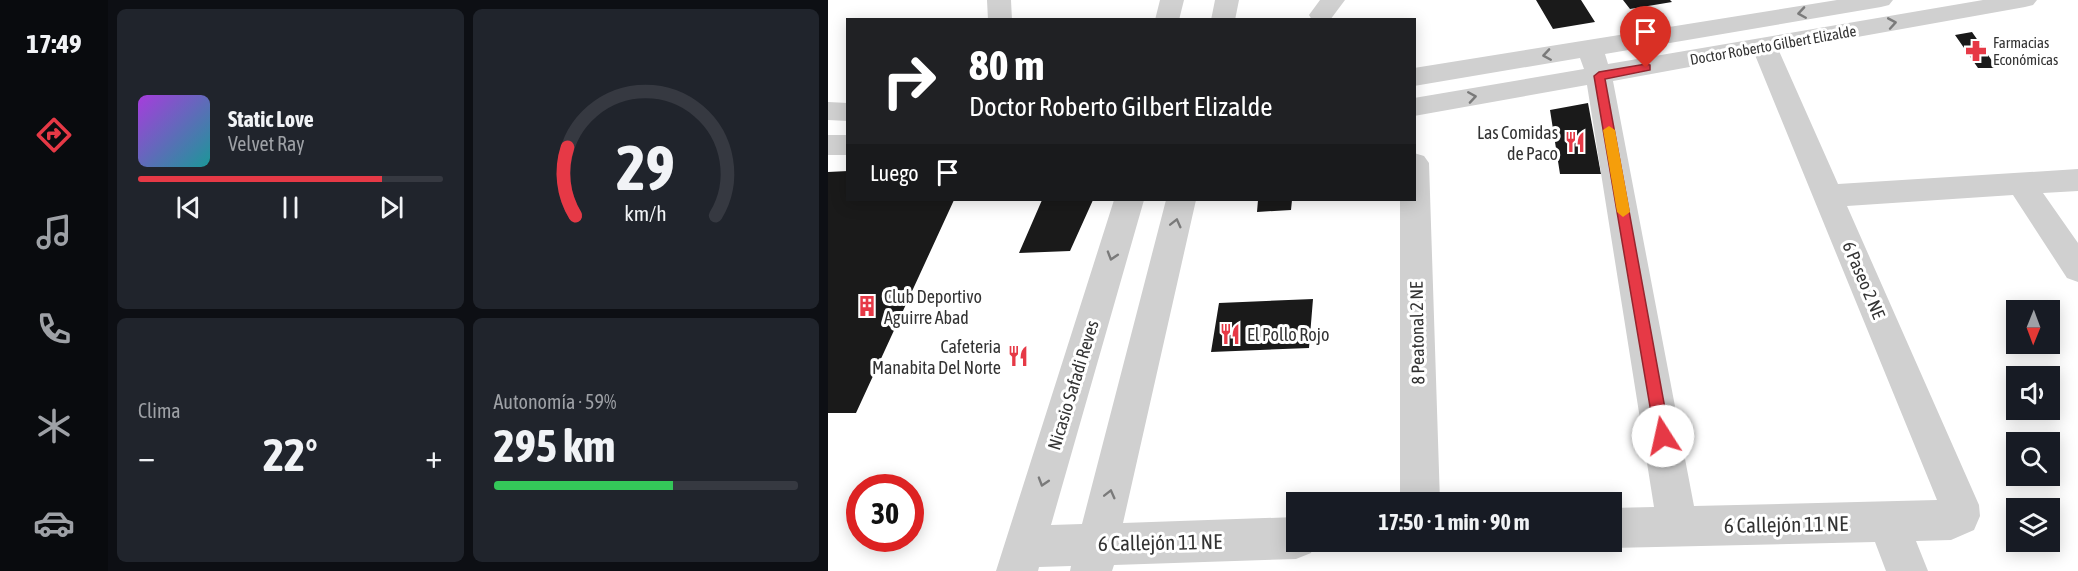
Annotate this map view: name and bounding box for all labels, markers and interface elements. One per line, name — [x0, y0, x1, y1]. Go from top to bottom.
pin — [1620, 6, 1671, 68]
one-way arrow — [1797, 6, 1807, 19]
icon: arrive — [1629, 15, 1662, 48]
one-way arrow — [1887, 18, 1896, 30]
street label: Doctor Roberto Gilbert Elizalde — [1689, 22, 1858, 68]
text: 17:49 — [26, 28, 82, 59]
place label: Farmacias Económicas — [1993, 34, 2058, 68]
pharmacy icon: Farmacias Económicas — [1964, 39, 1988, 63]
text: 80 m — [969, 41, 1044, 89]
icon: right — [870, 42, 948, 120]
one-way arrow — [1543, 48, 1552, 60]
text: Doctor Roberto Gilbert Elizalde — [969, 91, 1272, 122]
one-way arrow — [1467, 91, 1477, 104]
text: Static Love — [228, 106, 314, 132]
icon: directions — [33, 114, 75, 156]
place label: Las Comidas de Paco — [1477, 122, 1558, 164]
restaurant icon: Las Comidas de Paco — [1563, 130, 1587, 154]
text: Velvet Ray — [228, 132, 305, 155]
text: 29 — [616, 132, 675, 203]
icon: arrive — [931, 156, 964, 189]
text: Luego — [870, 160, 919, 186]
icon: previous — [172, 191, 205, 224]
icon: pause — [274, 191, 307, 224]
icon: next — [375, 191, 408, 224]
text: km/h — [624, 202, 667, 227]
icon: music — [33, 211, 75, 253]
one-way arrow — [1168, 218, 1181, 228]
street label: 6 Paseo 2 NE — [1838, 238, 1890, 322]
one-way arrow — [1107, 250, 1119, 260]
street label: 8 Peatonal 2 NE — [1406, 281, 1428, 385]
place label: Club Deportivo Aguirre Abad — [884, 286, 982, 328]
building icon: Club Deportivo Aguirre Abad — [855, 294, 879, 318]
north arrow — [2006, 300, 2060, 354]
map controls — [2006, 300, 2060, 552]
icon: phone — [33, 308, 75, 350]
street label: Nicasio Safadi Reves — [1043, 318, 1103, 452]
restaurant icon: El Pollo Rojo — [1218, 322, 1242, 346]
place label: El Pollo Rojo — [1247, 324, 1329, 345]
place label: Cafeteria Manabita Del Norte — [872, 336, 1001, 378]
restaurant icon: Cafeteria Manabita Del Norte — [1006, 344, 1030, 368]
button: sound — [2006, 366, 2060, 420]
text: Autonomía · 59% — [494, 390, 616, 413]
text: Clima — [138, 399, 181, 422]
position arrow — [1631, 404, 1695, 468]
icon: climate — [33, 405, 75, 447]
text: 295 km — [494, 420, 615, 472]
text: 22° — [263, 429, 318, 481]
button: search — [2006, 432, 2060, 486]
text: − — [138, 437, 155, 475]
text: + — [425, 437, 442, 475]
speed limit sign: 30 — [846, 474, 924, 552]
one-way arrow — [1038, 476, 1050, 487]
one-way arrow — [1103, 489, 1116, 499]
button: layers — [2006, 498, 2060, 552]
icon: car — [33, 502, 75, 544]
text: 17:50 · 1 min · 90 m — [1378, 509, 1530, 535]
street label: 6 Callejón 11 NE — [1724, 511, 1848, 537]
street label: 6 Callejón 11 NE — [1098, 529, 1222, 555]

